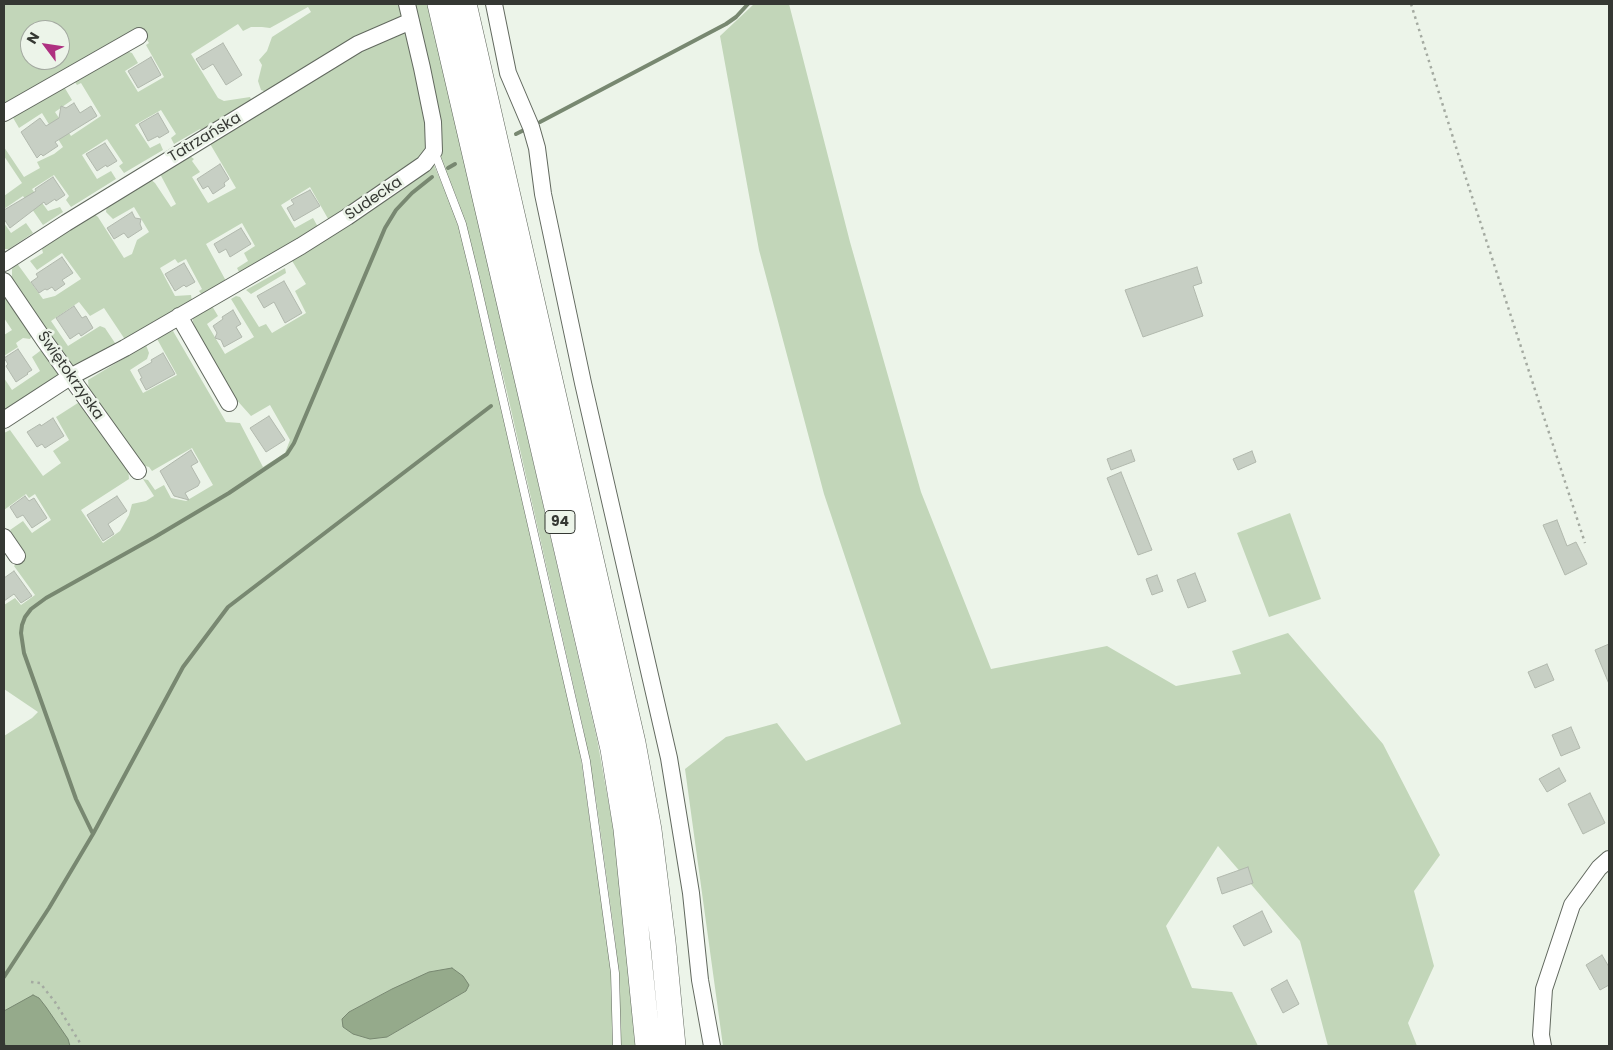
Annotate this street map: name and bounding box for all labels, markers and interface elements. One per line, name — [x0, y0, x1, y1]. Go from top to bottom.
north arrow — [20, 20, 70, 70]
text: N — [22, 28, 44, 47]
street label: Tatrzańska — [165, 109, 245, 167]
street label: Sudecka — [342, 173, 406, 225]
street label: Świętokrzyska — [33, 328, 107, 424]
road number: 94 — [545, 511, 575, 534]

